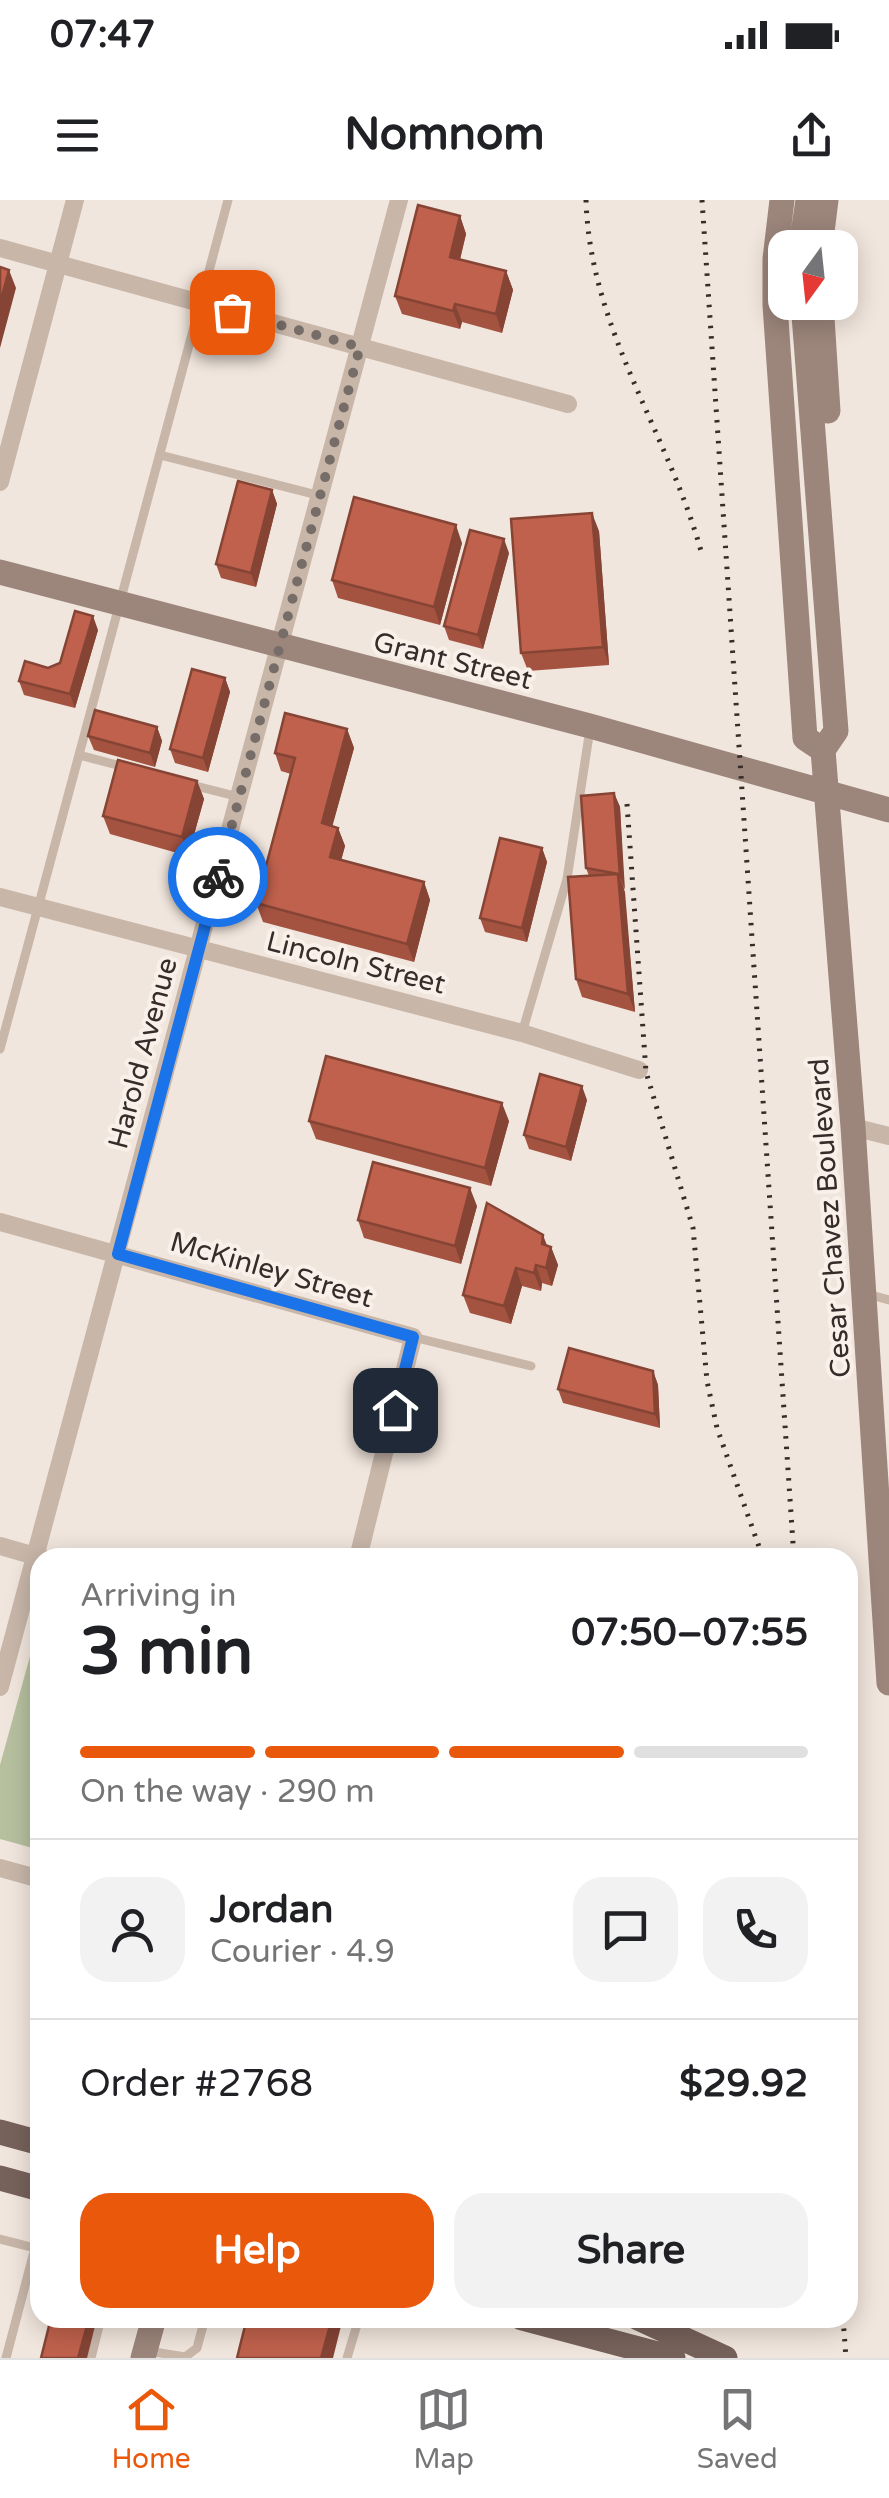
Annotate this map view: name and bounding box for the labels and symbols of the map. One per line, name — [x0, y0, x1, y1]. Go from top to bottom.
north arrow — [768, 230, 858, 320]
pin — [190, 270, 275, 355]
street label: Grant Street — [370, 625, 536, 697]
courier — [168, 827, 268, 927]
street label: Lincoln Street — [263, 924, 449, 1002]
street label: Harold Avenue — [101, 954, 185, 1152]
street label: Cesar Chavez Boulevard — [802, 1057, 858, 1379]
street label: McKinley Street — [166, 1225, 377, 1315]
pin — [353, 1368, 438, 1453]

